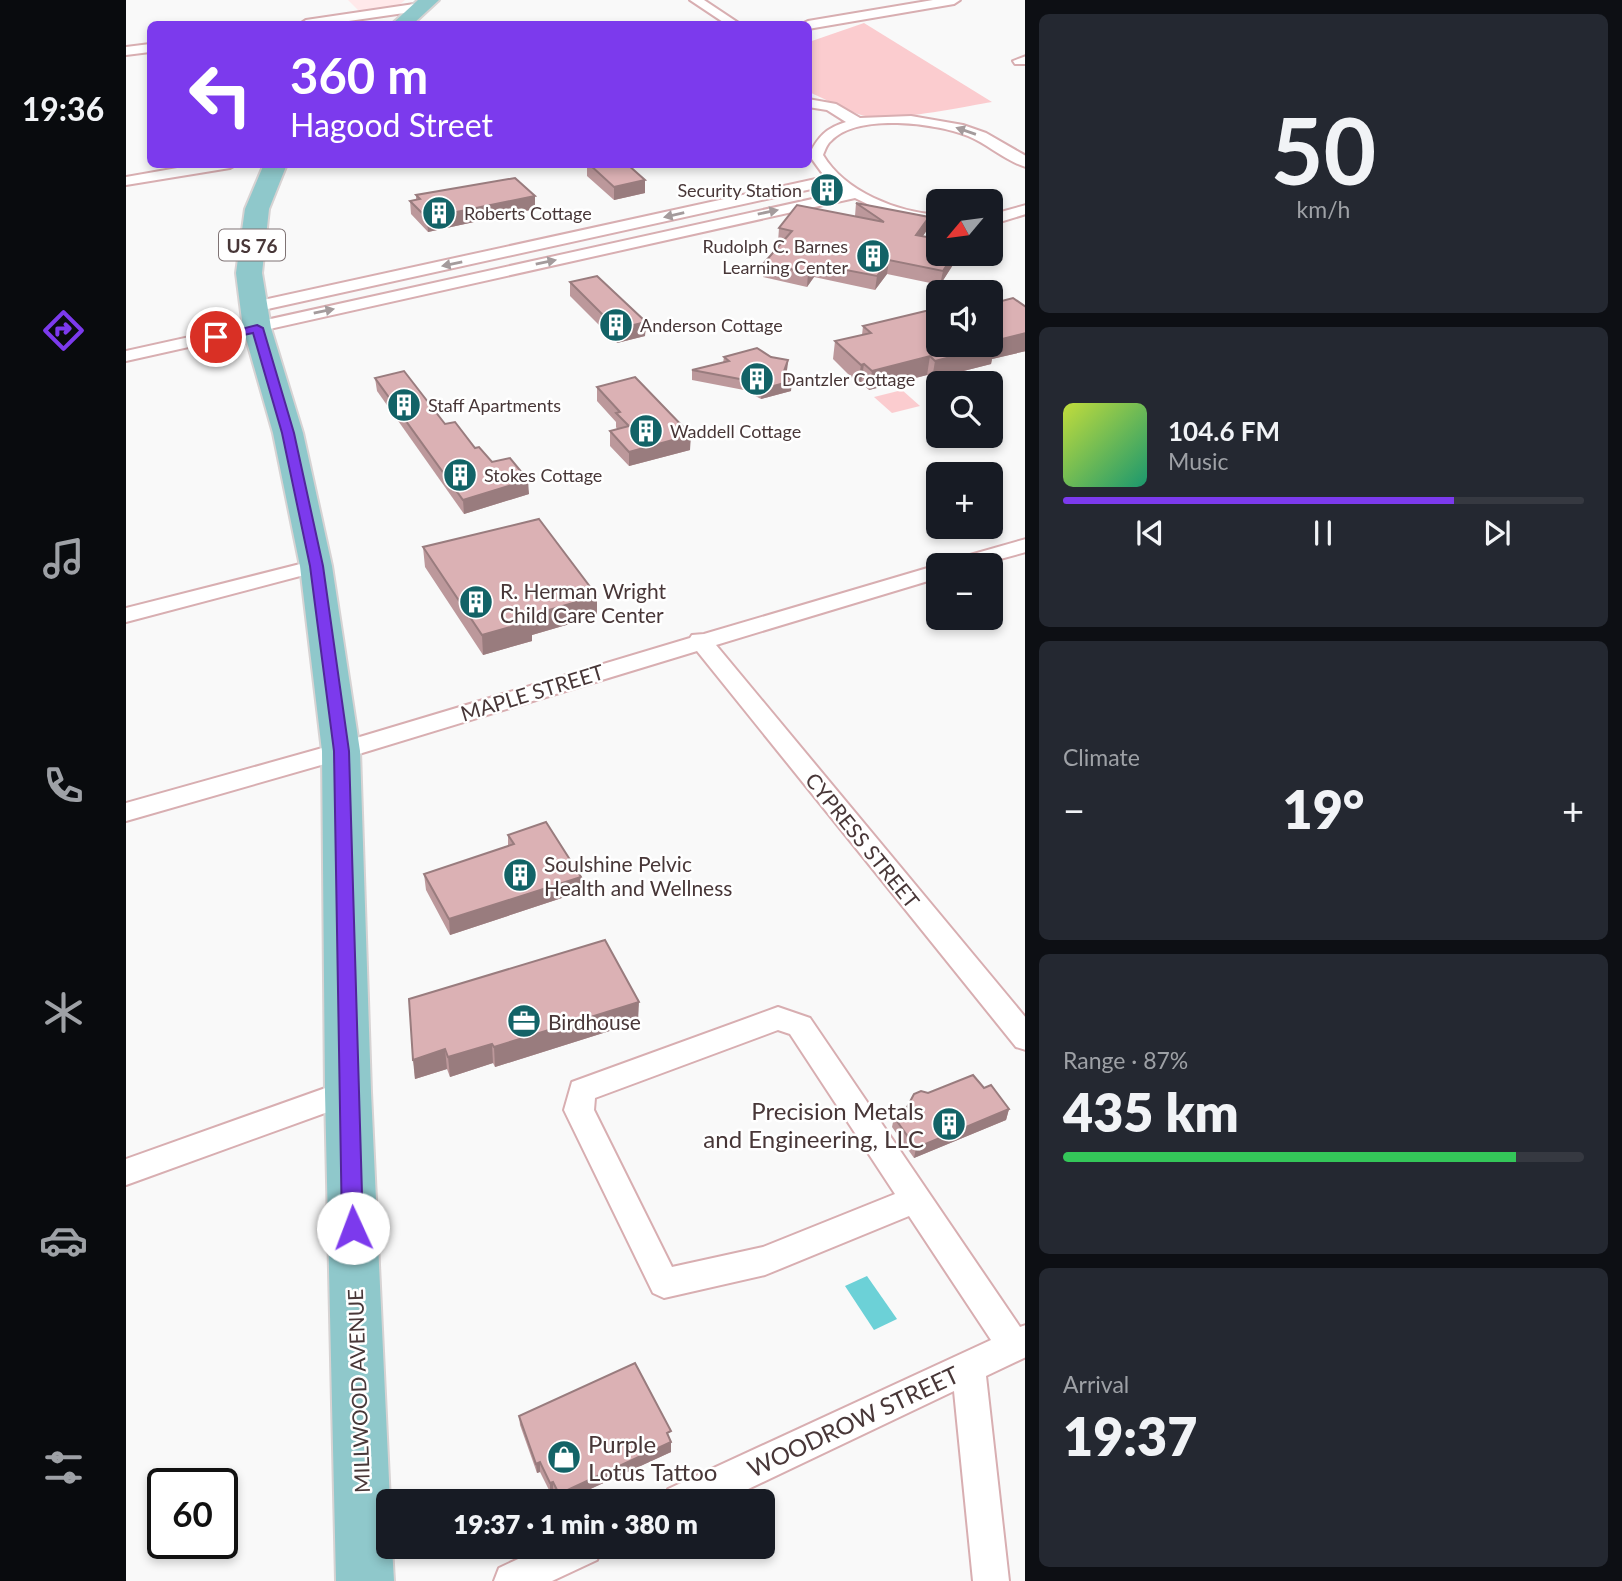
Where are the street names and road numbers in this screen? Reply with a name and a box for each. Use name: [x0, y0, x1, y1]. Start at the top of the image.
road number: US 76: [219, 230, 285, 260]
street label: MAPLE STREET: [457, 658, 607, 726]
street label: CYPRESS STREET: [801, 767, 926, 913]
street label: MILLWOOD AVENUE: [342, 1288, 374, 1494]
street label: WOODROW STREET: [743, 1359, 963, 1483]

